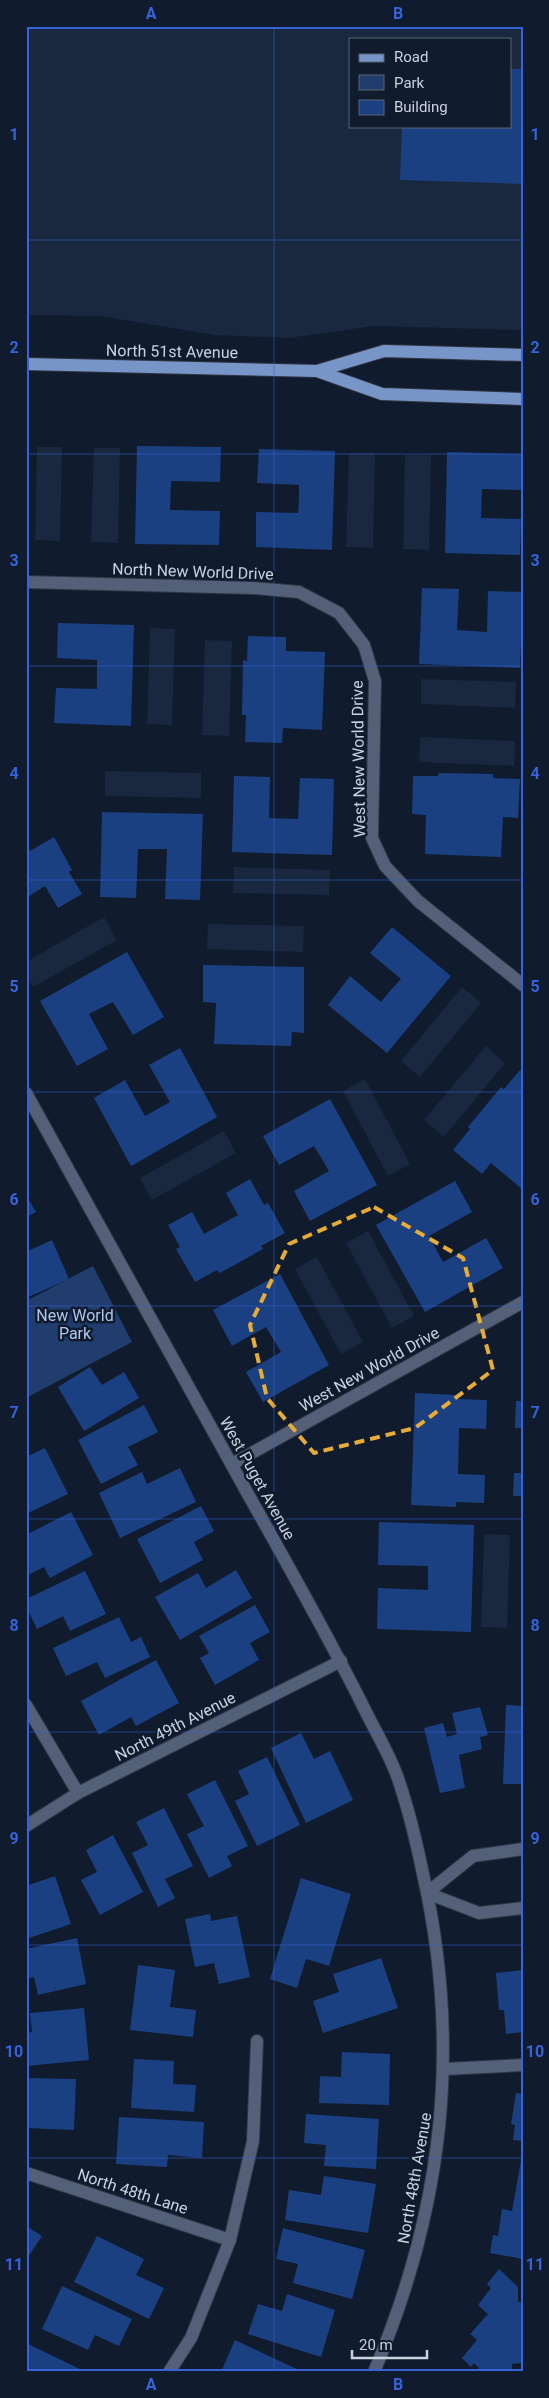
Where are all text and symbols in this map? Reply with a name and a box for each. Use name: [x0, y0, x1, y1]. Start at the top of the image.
text: A: [146, 4, 157, 23]
text: B: [393, 4, 403, 23]
legend: [349, 38, 512, 128]
text: Road: [394, 48, 428, 66]
text: Park: [394, 74, 425, 92]
text: Building: [394, 98, 448, 116]
text: 1: [9, 125, 19, 144]
text: 1: [530, 125, 540, 144]
text: 2: [9, 338, 19, 357]
text: 2: [530, 338, 540, 357]
street label: North 51st Avenue: [106, 341, 238, 362]
text: 3: [9, 551, 19, 570]
text: 3: [530, 551, 540, 570]
street label: North New World Drive: [112, 559, 274, 584]
street label: West New World Drive: [348, 680, 369, 838]
text: 4: [9, 764, 19, 783]
text: 4: [530, 764, 540, 783]
text: 5: [9, 977, 19, 996]
text: 5: [530, 977, 540, 996]
text: 6: [9, 1190, 19, 1209]
text: 6: [530, 1190, 540, 1209]
park label: New World Park: [36, 1306, 114, 1343]
street label: West New World Drive: [296, 1323, 443, 1416]
text: 7: [9, 1403, 19, 1422]
text: 7: [530, 1403, 540, 1422]
street label: West Puget Avenue: [216, 1413, 299, 1543]
text: 8: [9, 1616, 19, 1635]
text: 8: [530, 1616, 540, 1635]
street label: North 49th Avenue: [112, 1688, 239, 1765]
text: 9: [9, 1829, 19, 1848]
text: 9: [530, 1829, 540, 1848]
text: 10: [5, 2042, 23, 2061]
text: 10: [526, 2042, 544, 2061]
street label: North 48th Avenue: [394, 2111, 435, 2245]
street label: North 48th Lane: [75, 2165, 190, 2218]
text: 11: [5, 2255, 23, 2274]
text: 11: [526, 2255, 544, 2274]
scale bar: [352, 2328, 426, 2360]
text: 20 m: [359, 2336, 393, 2354]
text: A: [146, 2375, 157, 2394]
text: B: [393, 2375, 403, 2394]

